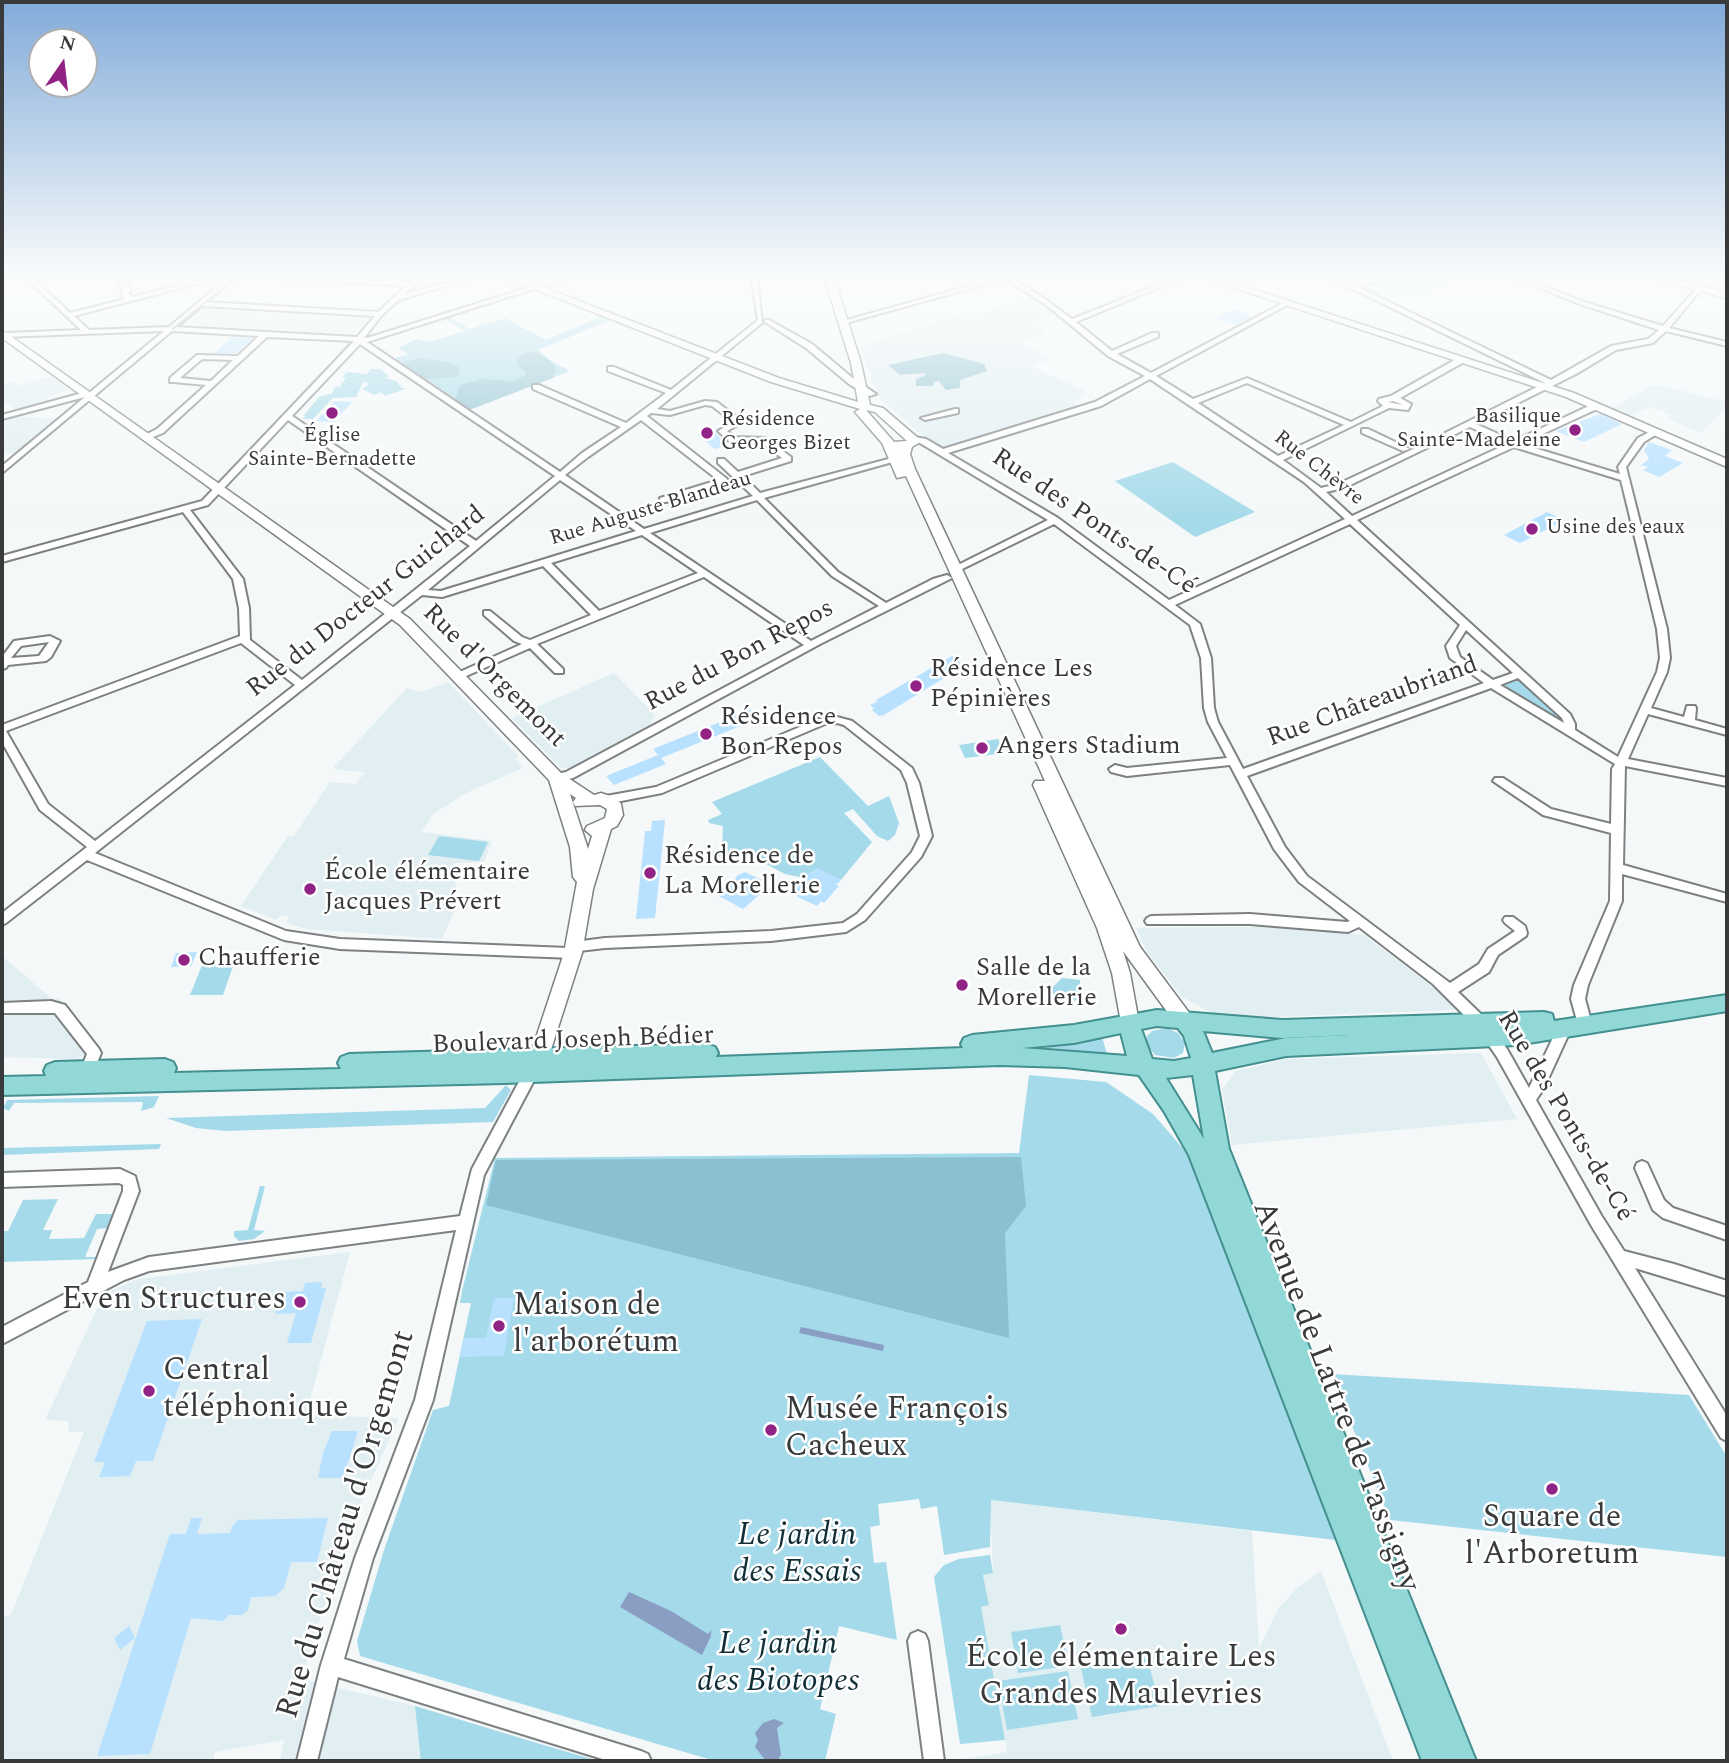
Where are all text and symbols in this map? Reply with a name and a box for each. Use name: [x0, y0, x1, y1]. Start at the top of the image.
north arrow: [28, 28, 98, 98]
text: N: [57, 28, 79, 60]
marker: Église Sainte-Bernadette: [324, 405, 340, 421]
place label: Basilique Sainte-Madeleine: [1397, 405, 1561, 455]
place label: Résidence Georges Bizet: [721, 408, 851, 458]
marker: Basilique Sainte-Madeleine: [1567, 422, 1583, 438]
place label: Église Sainte-Bernadette: [248, 424, 416, 474]
marker: Résidence Georges Bizet: [699, 425, 715, 441]
street label: Rue Chèvre: [1268, 426, 1368, 512]
street label: Rue des Ponts-de-Cé: [985, 443, 1201, 603]
street label: Rue Auguste Blandeau: [547, 467, 755, 553]
street label: Rue du Docteur Guichard: [241, 500, 493, 706]
place label: Usine des eaux: [1546, 516, 1685, 542]
marker: Usine des eaux: [1524, 521, 1540, 537]
street label: Rue du Bon Repos: [640, 594, 840, 720]
street label: Rue d'Orgemont: [415, 599, 571, 755]
street label: Rue Châteaubriand: [1263, 650, 1483, 756]
place label: Résidence Les Pépinières: [930, 655, 1093, 716]
marker: Résidence Les Pépinières: [908, 678, 924, 694]
place label: Résidence Bon Repos: [720, 703, 843, 764]
marker: Résidence Bon Repos: [698, 726, 714, 742]
place label: Angers Stadium: [996, 732, 1181, 764]
marker: Angers Stadium: [974, 740, 990, 756]
place label: Résidence de La Morellerie: [664, 842, 820, 903]
place label: École élémentaire Jacques Prévert: [324, 858, 530, 920]
marker: Résidence de La Morellerie: [642, 865, 658, 881]
marker: École élémentaire Jacques Prévert: [302, 881, 318, 897]
place label: Chaufferie: [198, 944, 321, 976]
marker: Chaufferie: [176, 952, 192, 968]
place label: Salle de la Morellerie: [976, 954, 1097, 1016]
marker: Salle de la Morellerie: [954, 977, 970, 993]
street label: Rue des Ponts-de-Cé: [1489, 1006, 1639, 1228]
street label: Boulevard Joseph Bédier: [431, 1021, 715, 1063]
street label: Avenue de Lattre de Tassigny: [1242, 1196, 1426, 1598]
place label: Even Structures: [61, 1283, 286, 1321]
place label: Maison de l'arborétum: [513, 1289, 679, 1364]
marker: Even Structures: [292, 1294, 308, 1310]
marker: Maison de l'arborétum: [491, 1318, 507, 1334]
street label: Rue du Château d'Orgemont: [271, 1326, 425, 1724]
place label: Central téléphonique: [163, 1354, 349, 1429]
marker: Central téléphonique: [141, 1383, 157, 1399]
place label: Musée François Cacheux: [785, 1393, 1009, 1468]
marker: Musée François Cacheux: [763, 1422, 779, 1438]
marker: Square de l'Arboretum: [1544, 1481, 1560, 1497]
place label: Square de l'Arboretum: [1465, 1501, 1639, 1576]
park label: Le jardin des Essais: [733, 1519, 861, 1594]
marker: École élémentaire Les Grandes Maulevries: [1113, 1621, 1129, 1637]
park label: Le jardin des Biotopes: [697, 1628, 859, 1703]
place label: École élémentaire Les Grandes Maulevries: [965, 1641, 1277, 1716]

